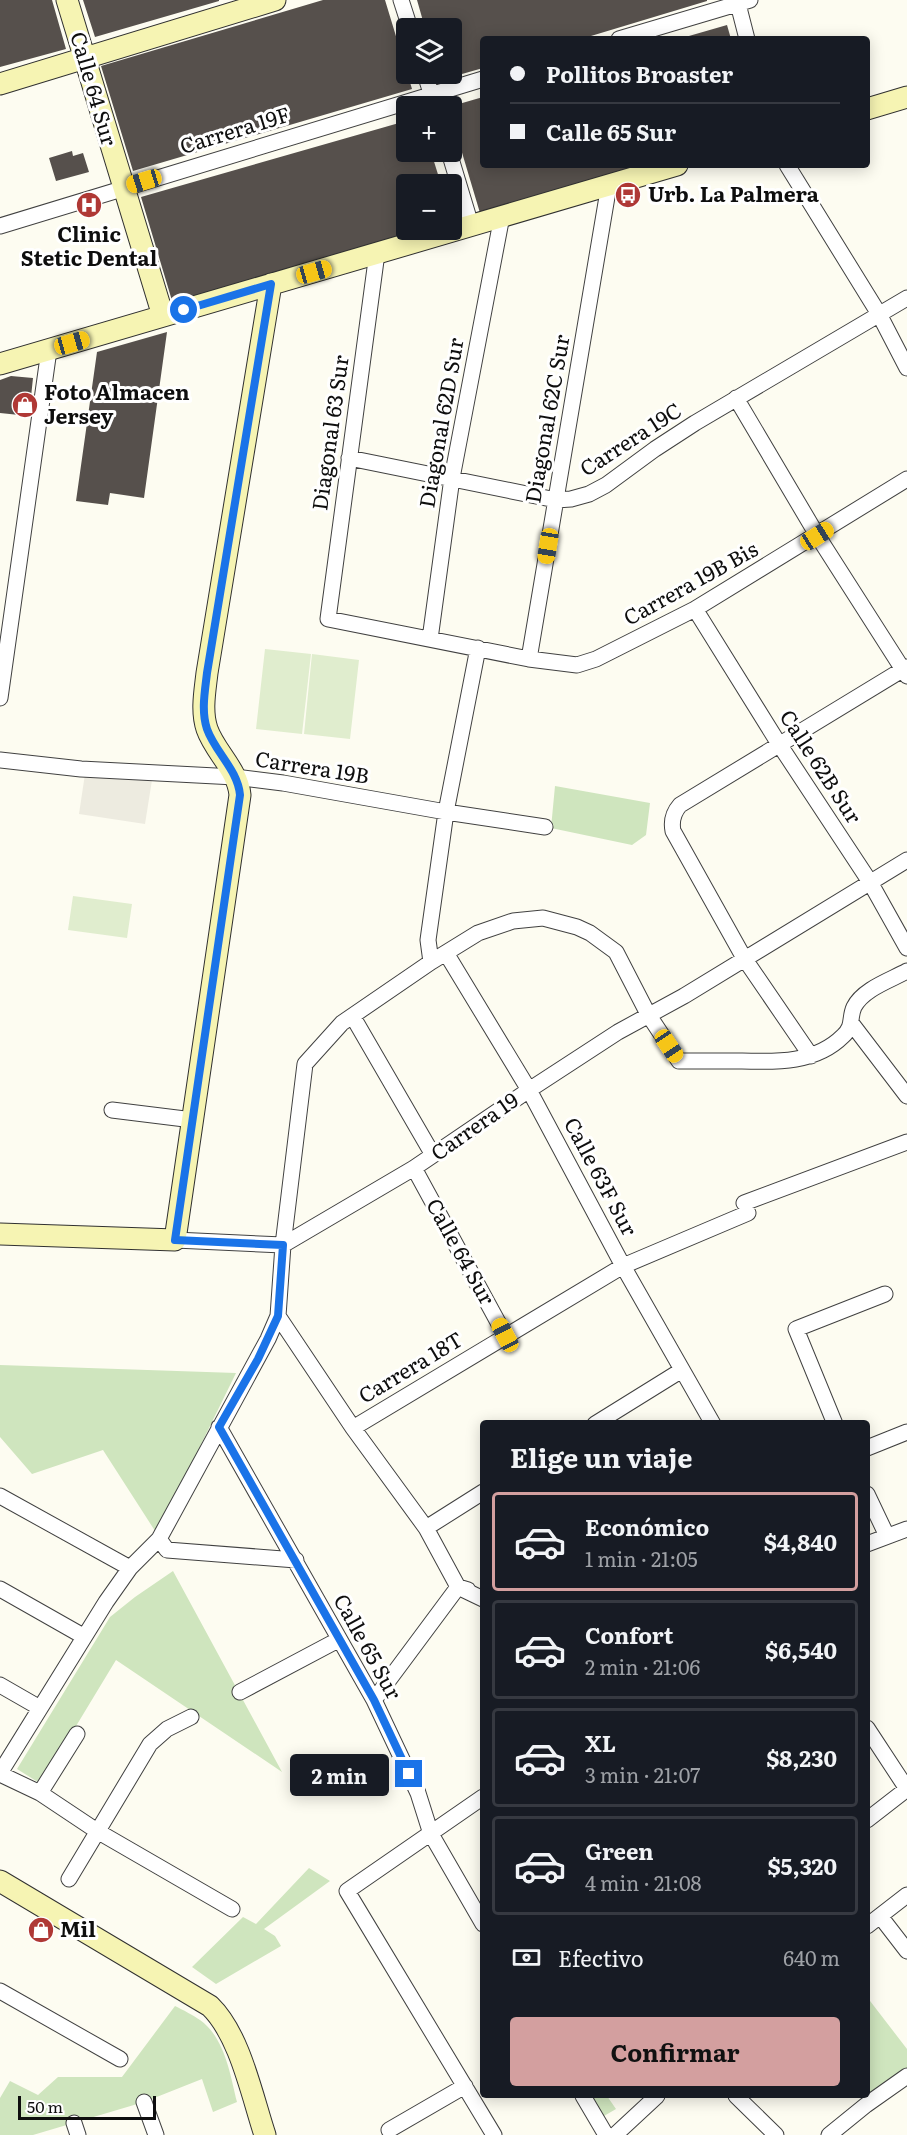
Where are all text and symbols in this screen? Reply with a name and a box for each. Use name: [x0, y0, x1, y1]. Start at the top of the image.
map controls: [396, 18, 462, 240]
button: layers: [396, 18, 462, 84]
street label: Calle 64 Sur: [64, 28, 126, 149]
text: Pollitos Broaster: [546, 57, 733, 90]
button: +: [396, 96, 462, 162]
street label: Carrera 19F: [175, 97, 293, 160]
text: Calle 65 Sur: [546, 115, 676, 148]
car: [124, 167, 164, 195]
button: −: [396, 174, 462, 240]
place label: Urb. La Palmera: [648, 177, 820, 208]
bus stop icon: Urb. La Palmera: [613, 180, 643, 210]
hospital icon: Clinic Stetic Dental: [74, 190, 104, 220]
place label: Clinic Stetic Dental: [21, 217, 158, 272]
car: [294, 258, 334, 286]
route start: [170, 296, 197, 323]
car: [52, 329, 92, 357]
street label: Diagonal 62C Sur: [515, 332, 576, 505]
street label: Diagonal 62D Sur: [409, 335, 470, 510]
street label: Diagonal 63 Sur: [302, 353, 355, 512]
place label: Foto Almacen Jersey: [44, 375, 190, 430]
shop icon: Foto Almacen Jersey: [10, 390, 40, 420]
street label: Carrera 19C: [573, 393, 687, 482]
car: [797, 519, 837, 553]
car: [536, 527, 560, 565]
street label: Carrera 19B Bis: [617, 532, 763, 632]
street label: Calle 62B Sur: [774, 703, 871, 829]
street label: Carrera 19B: [253, 741, 371, 790]
car: [651, 1026, 687, 1066]
street label: Carrera 19: [423, 1083, 524, 1167]
street label: Calle 63F Sur: [558, 1111, 646, 1241]
street label: Calle 64 Sur: [420, 1192, 504, 1310]
car: [489, 1315, 521, 1355]
street label: Carrera 18T: [352, 1322, 468, 1409]
text: Elige un viaje: [510, 1436, 693, 1476]
text: Económico: [585, 1510, 709, 1543]
icon: car: [513, 1515, 567, 1569]
text: $4,840: [764, 1525, 837, 1558]
text: 1 min · 21:05: [585, 1543, 698, 1573]
street label: Calle 65 Sur: [327, 1587, 411, 1704]
text: Confort: [585, 1618, 673, 1651]
icon: car: [513, 1623, 567, 1677]
text: $6,540: [765, 1633, 837, 1666]
text: 2 min · 21:06: [585, 1651, 700, 1681]
text: XL: [585, 1726, 616, 1759]
icon: car: [513, 1731, 567, 1785]
text: $8,230: [766, 1741, 837, 1774]
callout: 2 min: [289, 1753, 388, 1795]
text: 3 min · 21:07: [585, 1759, 700, 1789]
text: 2 min: [312, 1760, 367, 1790]
route end: [395, 1760, 422, 1787]
text: Green: [585, 1834, 654, 1867]
icon: car: [513, 1839, 567, 1893]
text: $5,320: [768, 1849, 837, 1882]
text: 4 min · 21:08: [585, 1867, 702, 1897]
place label: Mil: [60, 1912, 96, 1943]
shop icon: Mil: [26, 1915, 56, 1945]
icon: cash: [510, 1941, 543, 1974]
text: Efectivo: [558, 1941, 644, 1974]
text: 640 m: [783, 1942, 840, 1972]
button: Confirmar: [510, 2017, 840, 2086]
scale bar: [18, 2093, 156, 2120]
text: 50 m: [27, 2094, 63, 2118]

